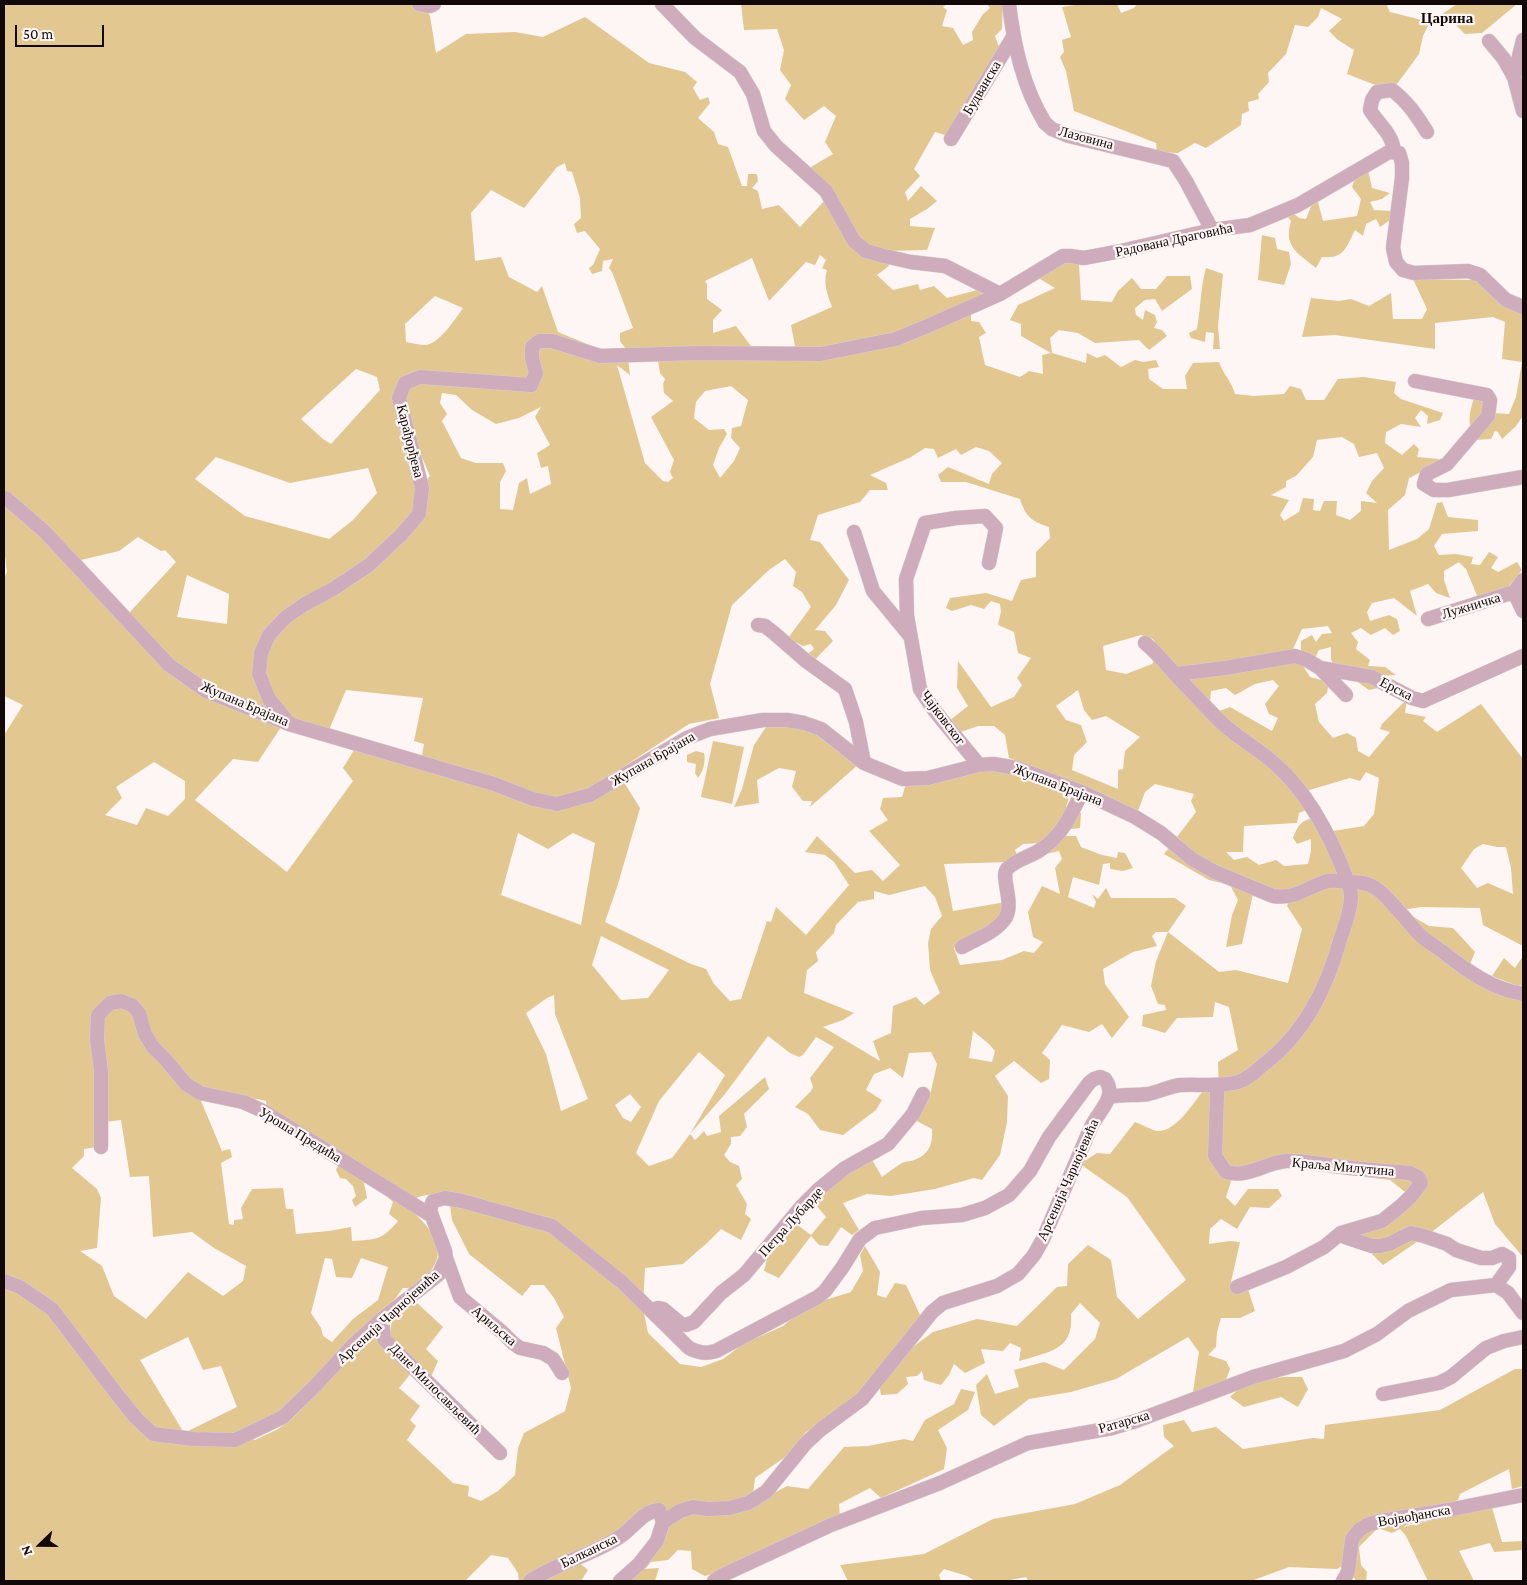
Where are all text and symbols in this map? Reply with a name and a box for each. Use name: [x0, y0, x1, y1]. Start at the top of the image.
district label: Царина: [1421, 9, 1473, 27]
scale bar: [18, 15, 106, 47]
text: 50 m: [23, 26, 53, 42]
street label: Будванска: [959, 58, 1005, 118]
street label: Лазовина: [1057, 123, 1115, 153]
street label: Радована Драговића: [1114, 219, 1234, 261]
street label: Карађорђева: [393, 403, 427, 479]
street label: Лужничка: [1440, 589, 1502, 623]
street label: Ерска: [1377, 674, 1415, 704]
street label: Жупана Брајана: [198, 678, 292, 730]
street label: Чајковског: [917, 687, 969, 749]
street label: Жупана Брајана: [608, 728, 698, 790]
street label: Жупана Брајана: [1011, 760, 1105, 810]
street label: Уроша Предића: [256, 1104, 344, 1166]
street label: Арсенија Чарнојевића: [1034, 1116, 1102, 1244]
street label: Краља Милутина: [1291, 1154, 1395, 1180]
street label: Петра Лубарде: [755, 1184, 827, 1260]
street label: Арсенија Чарнојевића: [333, 1267, 443, 1367]
street label: Ариљска: [468, 1302, 520, 1350]
street label: Дане Милосављевић: [386, 1340, 484, 1438]
street label: Ратарска: [1097, 1407, 1151, 1437]
street label: Војвођанска: [1376, 1501, 1452, 1531]
north arrow: [15, 1520, 65, 1570]
street label: Балканска: [558, 1530, 620, 1572]
text: N: [17, 1543, 35, 1558]

